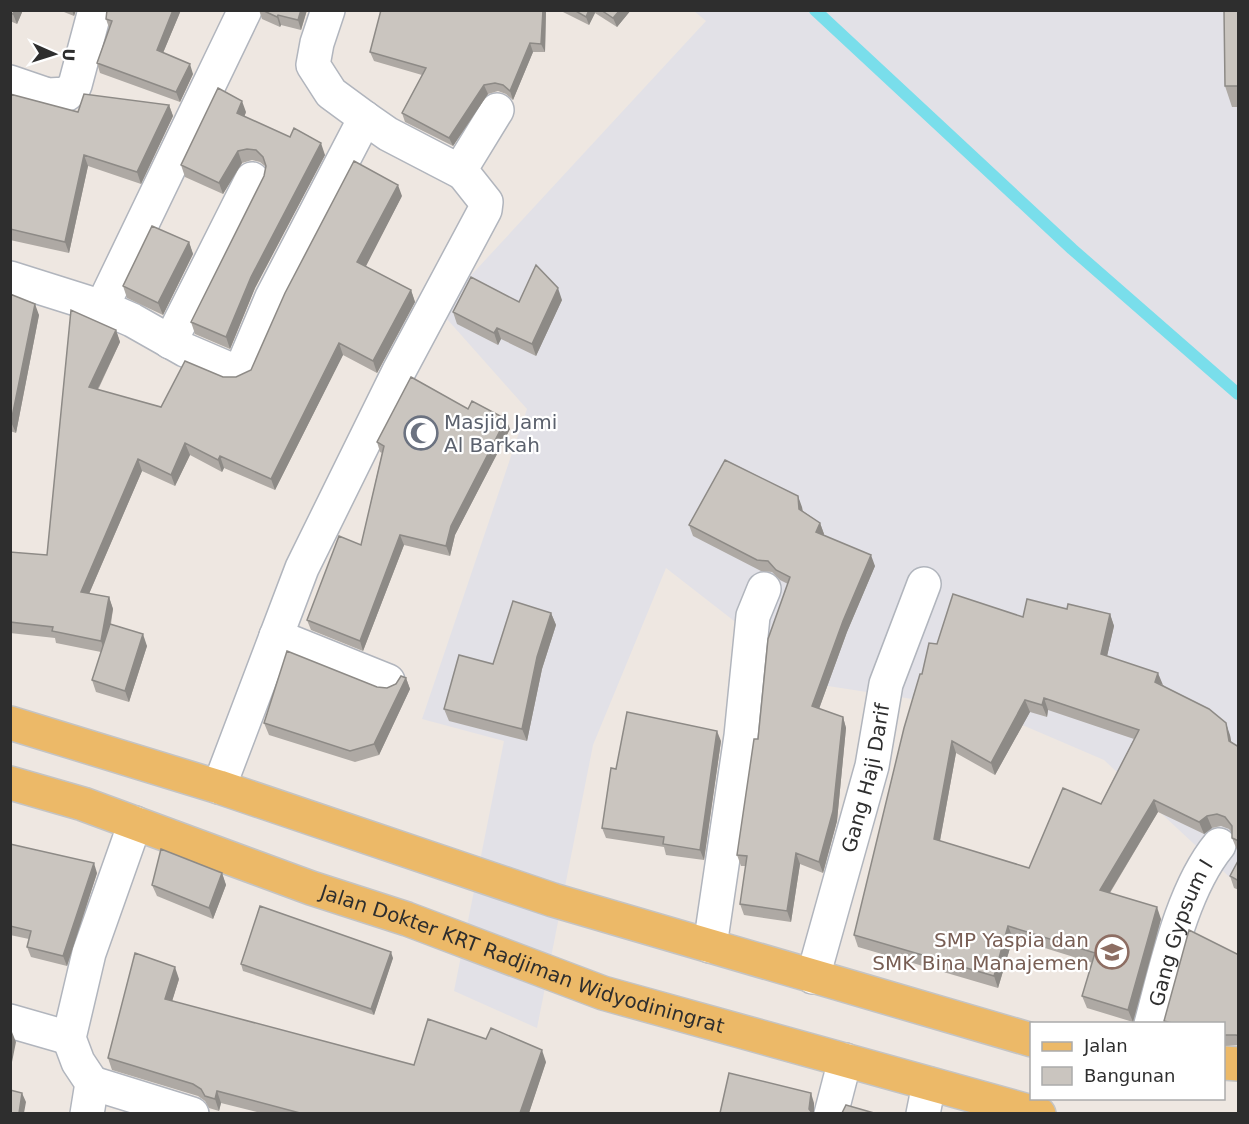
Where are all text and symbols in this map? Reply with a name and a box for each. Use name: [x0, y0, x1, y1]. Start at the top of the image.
north arrow: [24, 24, 84, 84]
text: U: [59, 48, 78, 62]
place label: Masjid Jami Al Barkah: [444, 410, 557, 457]
mosque icon: Masjid Jami Al Barkah: [403, 415, 439, 451]
street label: Gang Haji Darif: [836, 701, 895, 855]
street label: Gang Gypsum I: [1144, 855, 1218, 1009]
street label: Jalan Dokter KRT Radjiman Widyodiningrat: [315, 879, 727, 1038]
place label: SMP Yaspia dan SMK Bina Manajemen: [872, 928, 1089, 975]
school or university icon: SMP Yaspia dan SMK Bina Manajemen: [1094, 934, 1130, 970]
legend: [1030, 1022, 1225, 1100]
text: Jalan: [1083, 1035, 1128, 1056]
text: Bangunan: [1084, 1065, 1175, 1086]

